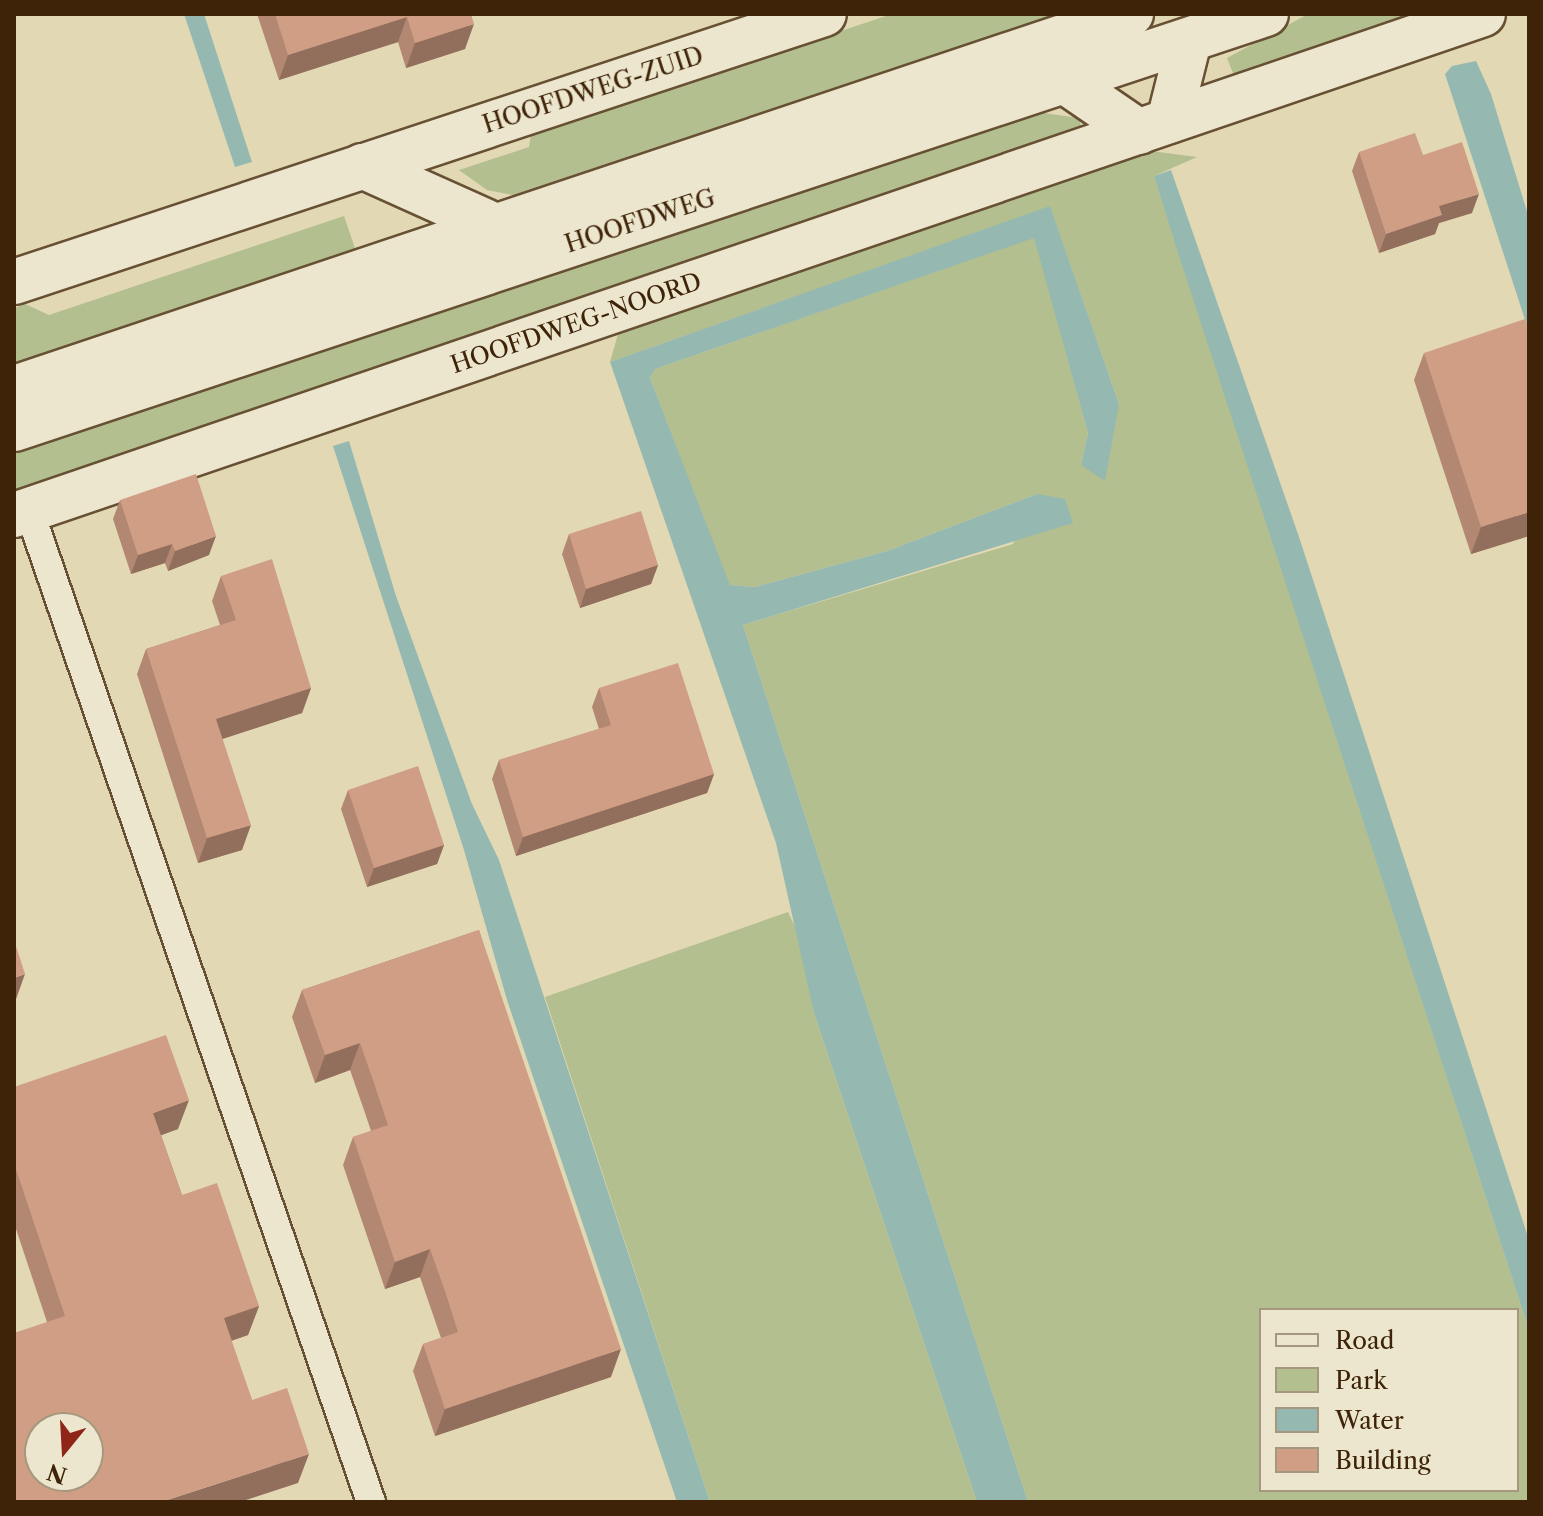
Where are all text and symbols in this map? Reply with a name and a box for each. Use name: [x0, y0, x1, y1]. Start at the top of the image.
street label: HOOFDWEG-ZUID: [479, 41, 707, 139]
street label: HOOFDWEG: [561, 183, 719, 259]
street label: HOOFDWEG-NOORD: [447, 267, 705, 379]
legend: [1259, 1308, 1519, 1492]
text: Road: [1335, 1326, 1394, 1355]
text: Park: [1335, 1366, 1387, 1395]
text: Water: [1335, 1406, 1404, 1435]
north arrow: [24, 1412, 104, 1492]
text: Building: [1335, 1446, 1431, 1475]
text: N: [44, 1458, 70, 1489]

